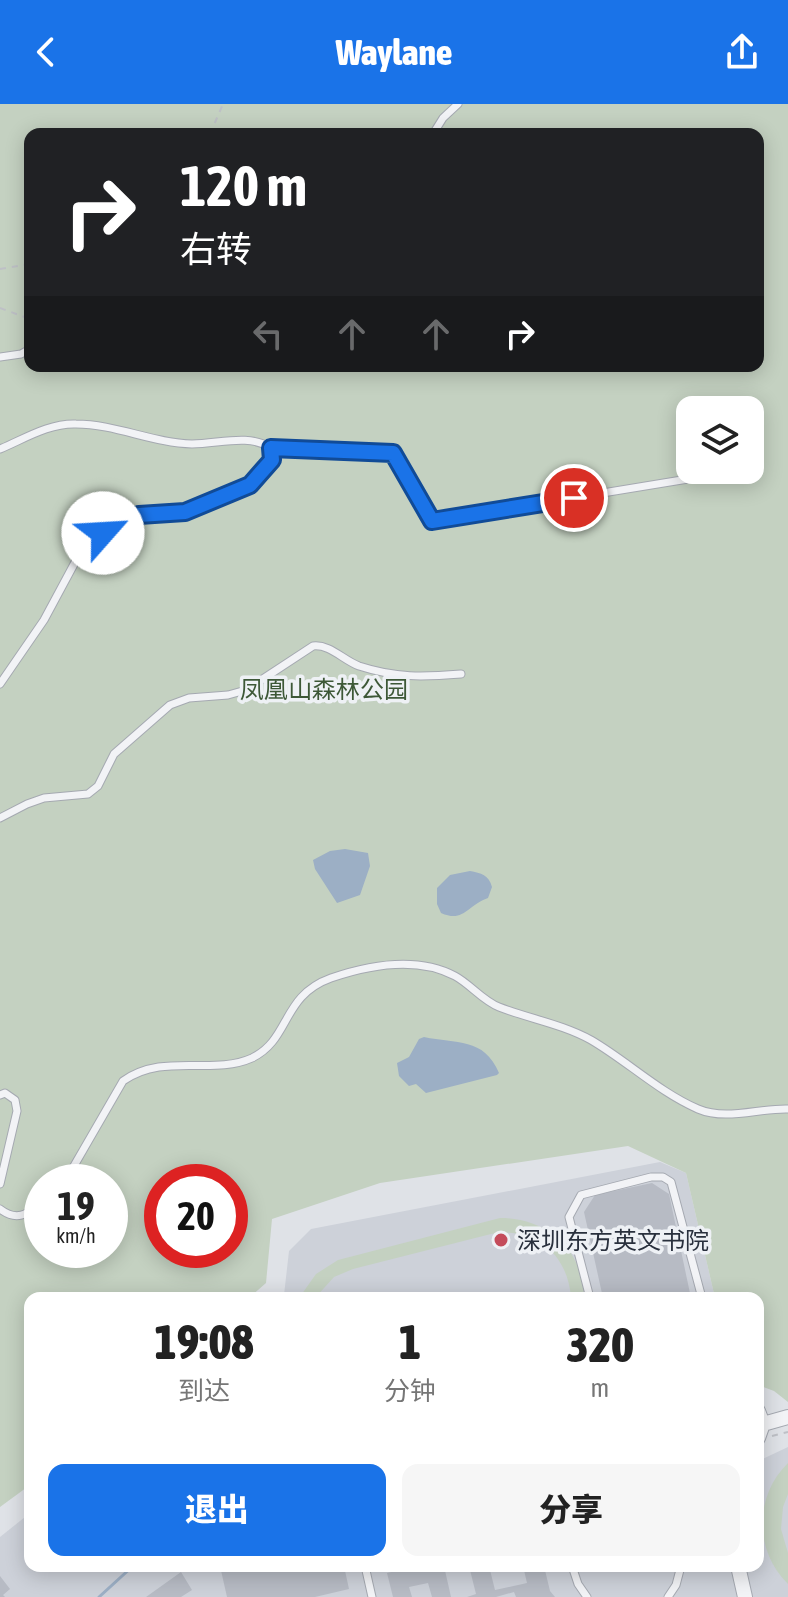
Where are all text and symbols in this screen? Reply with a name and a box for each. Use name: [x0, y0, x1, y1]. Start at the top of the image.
icon: back: [24, 30, 68, 74]
icon: share: [720, 30, 764, 74]
text: Waylane: [336, 31, 452, 73]
text: 120 m: [180, 154, 307, 218]
icon: right: [48, 160, 152, 264]
text: 右转: [180, 228, 252, 270]
icon: left: [246, 312, 290, 356]
icon: ahead: [330, 312, 374, 356]
icon: ahead: [414, 312, 458, 356]
icon: right: [498, 312, 542, 356]
map controls: [676, 396, 764, 484]
button: layers: [676, 396, 764, 484]
pin: [540, 464, 608, 532]
icon: arrive: [552, 476, 596, 520]
position arrow: [61, 491, 145, 575]
park label: 凤凰山森林公园: [240, 676, 408, 703]
speed limit sign: 20: [144, 1164, 248, 1268]
text: 19: [57, 1183, 95, 1228]
text: km/h: [56, 1224, 96, 1247]
place label: 深圳东方英文书院: [517, 1227, 709, 1254]
marker: 深圳东方英文书院: [492, 1231, 510, 1249]
text: 19:08: [154, 1314, 254, 1369]
text: 1: [399, 1314, 421, 1369]
text: 320: [566, 1317, 634, 1372]
text: m: [591, 1373, 609, 1403]
text: 到达: [178, 1376, 230, 1406]
text: 分钟: [384, 1376, 436, 1406]
button: 退出: [48, 1464, 386, 1556]
button: 分享: [402, 1464, 740, 1556]

